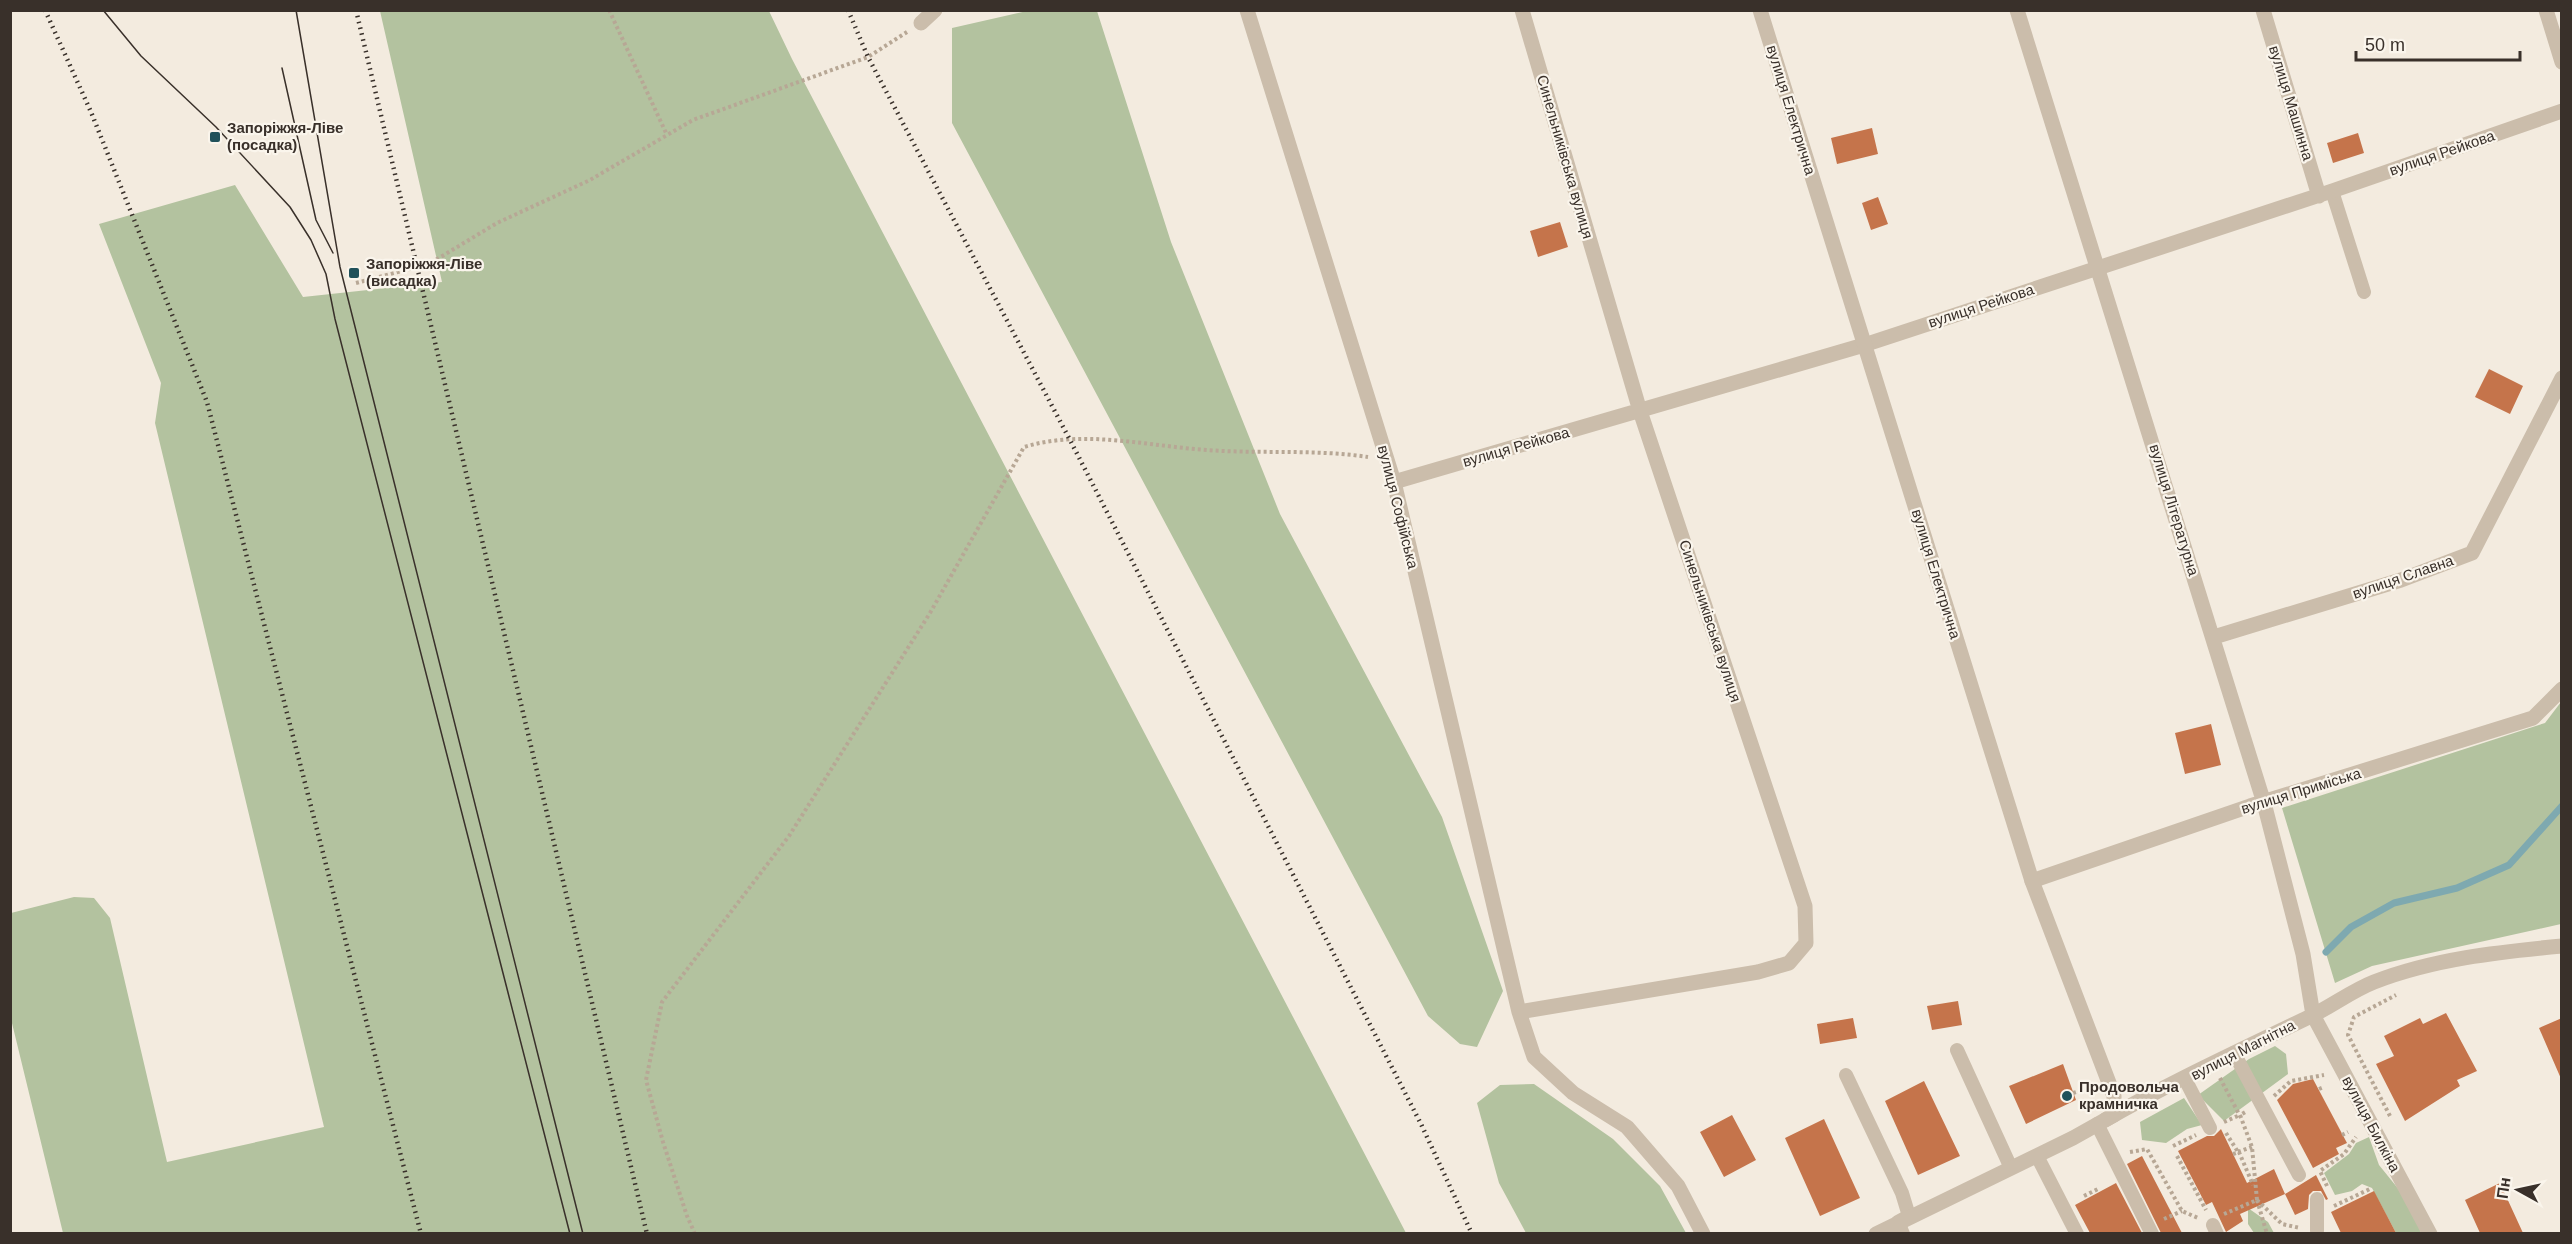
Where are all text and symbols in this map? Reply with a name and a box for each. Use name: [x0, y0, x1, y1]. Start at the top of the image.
scale bar: [2356, 24, 2520, 62]
text: 50 m: [2365, 35, 2405, 55]
street label: вулиця Електрична: [1764, 43, 1819, 177]
street label: вулиця Машинна: [2266, 43, 2317, 163]
street label: Синельниківська вулиця: [1534, 73, 1597, 241]
place label: Запоріжжя-Ліве (посадка): [227, 119, 343, 153]
street label: вулиця Рейкова: [2387, 126, 2497, 178]
marker: Запоріжжя-Ліве (посадка): [208, 130, 222, 144]
place label: Запоріжжя-Ліве (висадка): [366, 255, 482, 289]
marker: Запоріжжя-Ліве (висадка): [347, 266, 361, 280]
street label: вулиця Рейкова: [1926, 280, 2036, 331]
street label: вулиця Рейкова: [1461, 423, 1572, 470]
street label: вулиця Літературна: [2146, 442, 2203, 578]
street label: вулиця Софійська: [1375, 443, 1422, 571]
street label: вулиця Електрична: [1909, 507, 1964, 641]
street label: Синельниківська вулиця: [1676, 538, 1745, 704]
street label: вулиця Славна: [2350, 551, 2456, 602]
street label: вулиця Приміська: [2239, 764, 2364, 817]
street label: вулиця Магнітна: [2188, 1016, 2298, 1083]
street label: вулиця Билкіна: [2339, 1073, 2404, 1175]
place label: Продовольча крамничка: [2079, 1078, 2180, 1112]
marker: Продовольча крамничка: [2060, 1089, 2074, 1103]
north arrow: [2488, 1160, 2548, 1220]
text: Пн: [2494, 1176, 2514, 1200]

